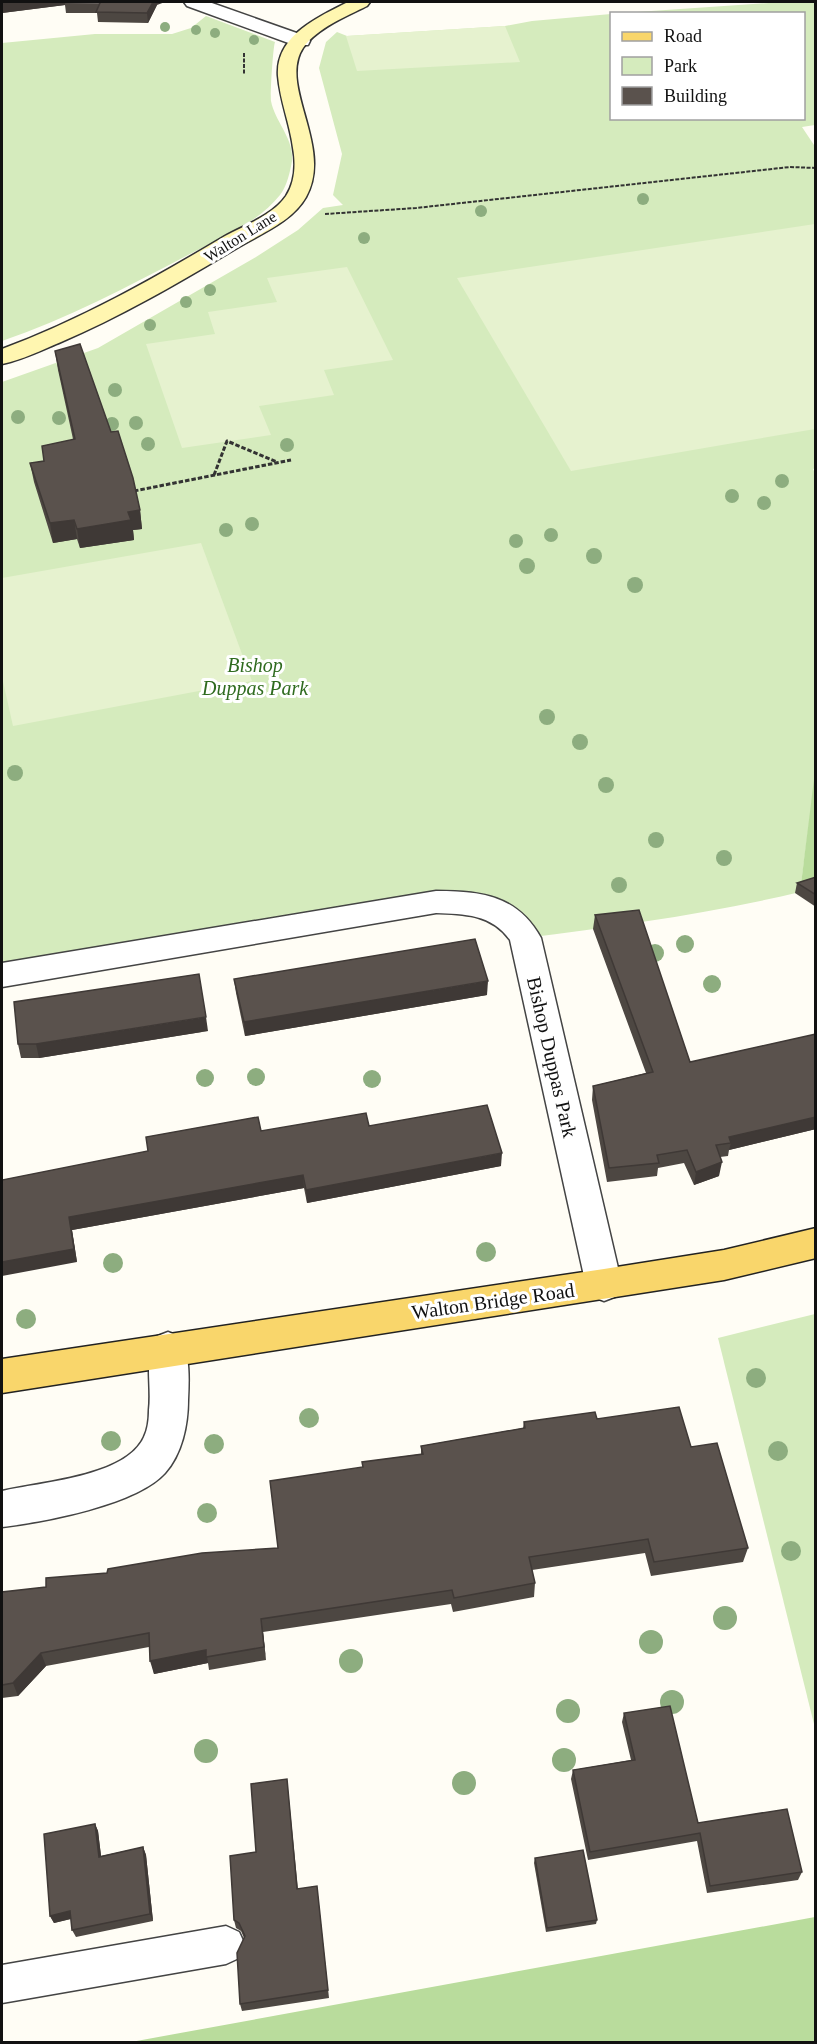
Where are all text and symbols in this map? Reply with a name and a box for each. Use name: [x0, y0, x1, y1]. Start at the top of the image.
legend: [610, 12, 805, 120]
text: Road: [664, 26, 702, 46]
text: Park: [664, 56, 697, 76]
text: Building: [664, 86, 727, 106]
street label: Walton Lane: [201, 208, 279, 265]
park label: Bishop Duppas Park: [201, 654, 309, 700]
street label: Bishop Duppas Park: [522, 974, 581, 1140]
street label: Walton Bridge Road: [410, 1279, 576, 1324]

